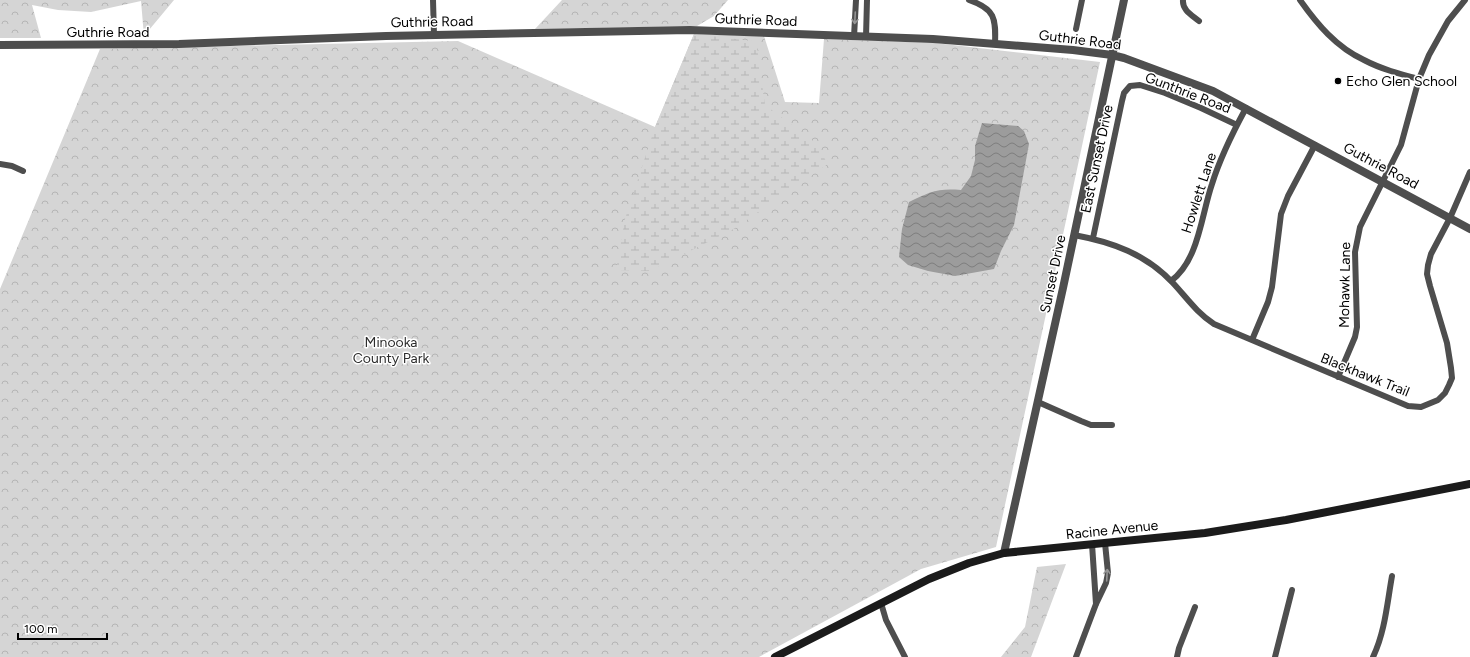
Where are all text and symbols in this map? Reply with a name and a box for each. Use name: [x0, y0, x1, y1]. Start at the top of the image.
street label: Guthrie Road: [714, 10, 798, 30]
one-way arrow: [851, 11, 859, 24]
street label: Guthrie Road: [390, 13, 474, 31]
street label: Guthrie Road: [67, 24, 149, 41]
street label: Guthrie Road: [1038, 27, 1122, 53]
street label: Gunthrie Road: [1143, 69, 1233, 117]
place label: Echo Glen School: [1346, 73, 1457, 90]
marker: Echo Glen School: [1333, 76, 1343, 86]
street label: East Sunset Drive: [1077, 103, 1117, 215]
street label: Guthrie Road: [1340, 139, 1422, 193]
street label: Howlett Lane: [1178, 150, 1220, 236]
street label: Sunset Drive: [1036, 233, 1070, 315]
street label: Mohawk Lane: [1336, 242, 1354, 328]
park label: Minooka County Park: [353, 334, 429, 367]
street label: Blackhawk Trail: [1318, 349, 1412, 401]
street label: Racine Avenue: [1065, 517, 1159, 543]
one-way arrow: [1103, 569, 1110, 582]
scale bar: [18, 615, 107, 641]
text: 100 m: [24, 622, 58, 636]

